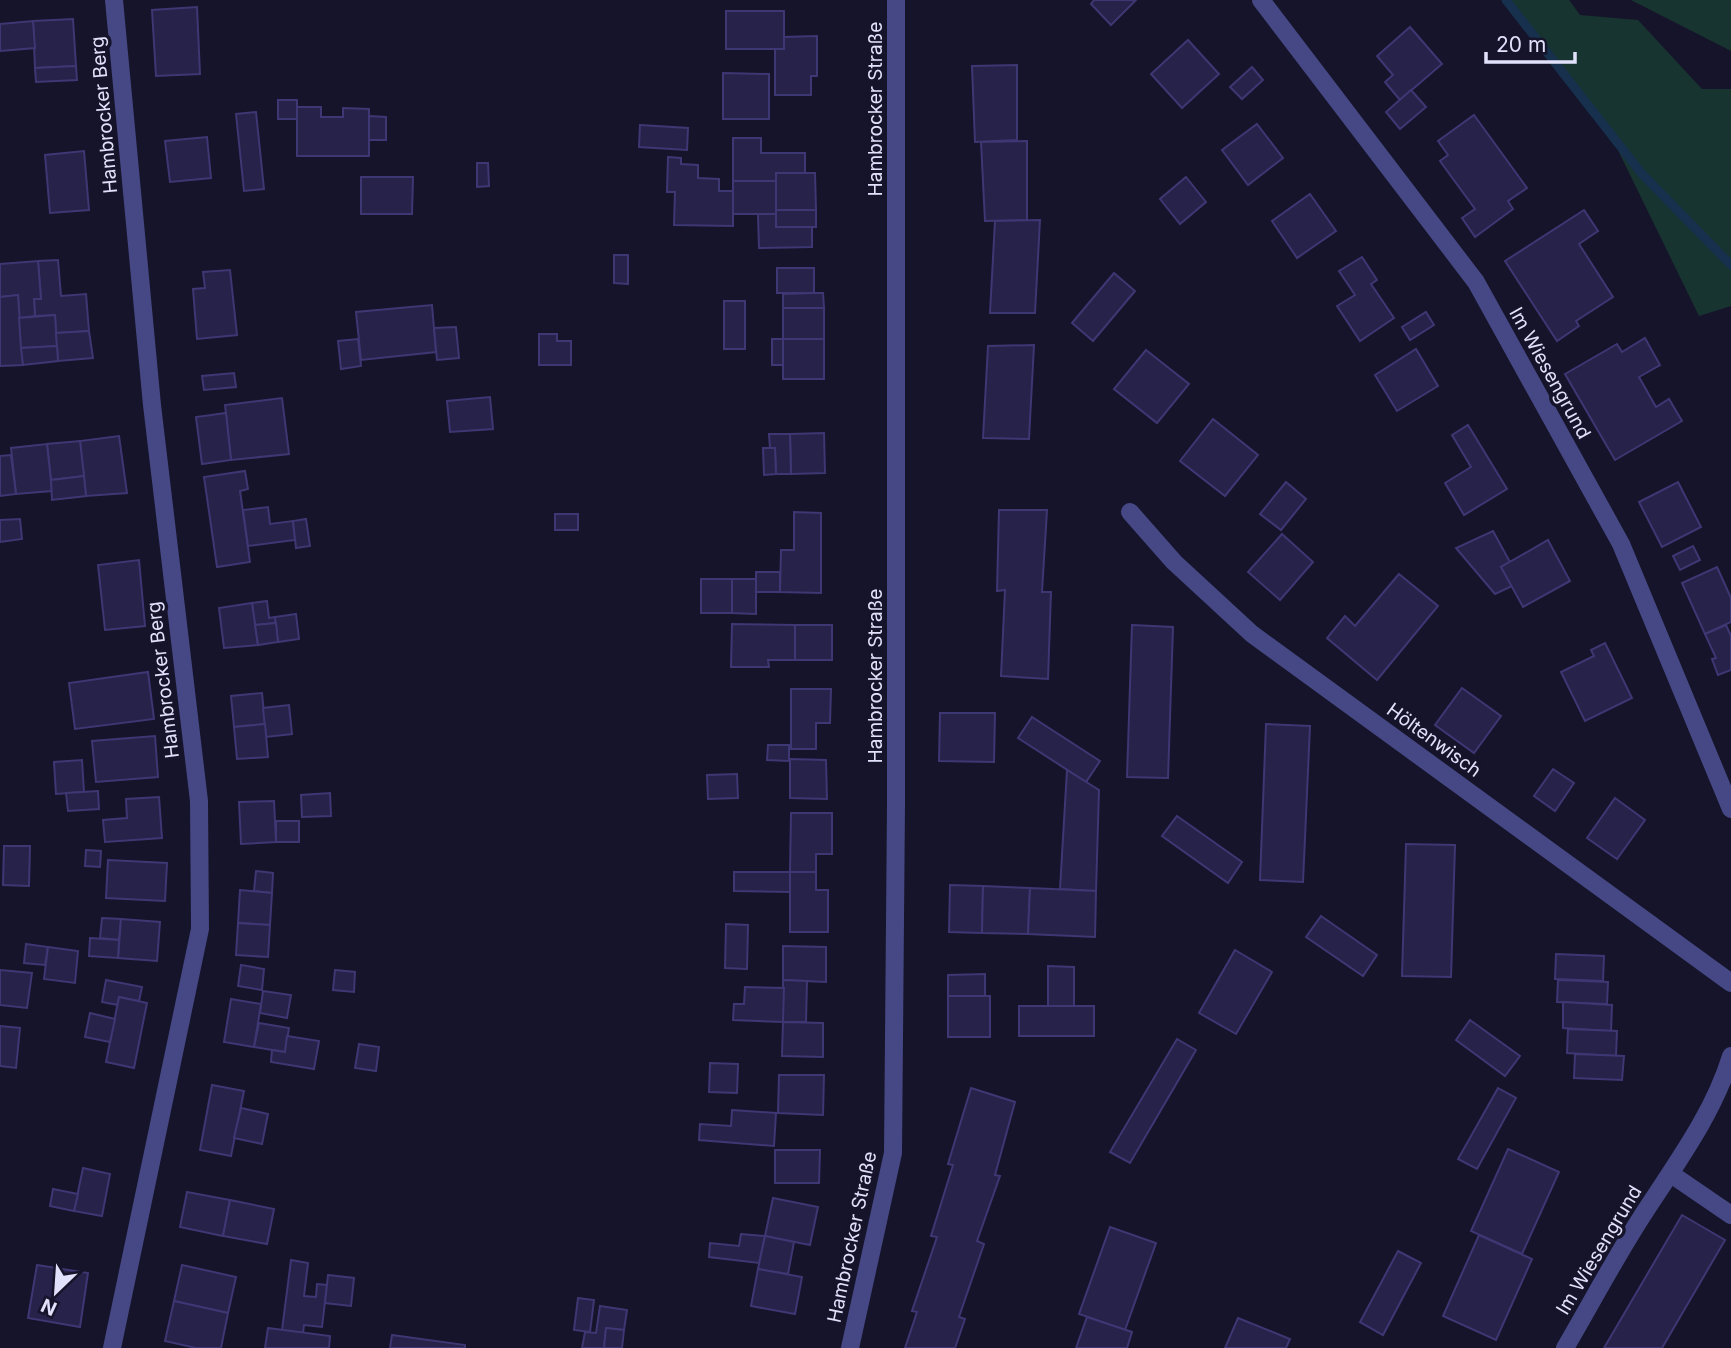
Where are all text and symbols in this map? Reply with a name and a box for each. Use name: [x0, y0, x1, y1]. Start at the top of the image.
scale bar: [1486, 21, 1575, 65]
street label: Hambrocker Straße: [864, 22, 887, 196]
text: 20 m: [1496, 32, 1546, 57]
street label: Hambrocker Berg: [86, 35, 122, 195]
street label: Im Wiesengrund: [1504, 303, 1596, 443]
street label: Hambrocker Straße: [864, 589, 887, 763]
street label: Hambrocker Berg: [142, 600, 184, 760]
street label: Höltenwisch: [1382, 698, 1486, 782]
street label: Hambrocker Straße: [823, 1149, 881, 1325]
street label: Im Wiesengrund: [1551, 1181, 1647, 1319]
north arrow: [21, 1257, 91, 1327]
text: N: [38, 1293, 60, 1320]

